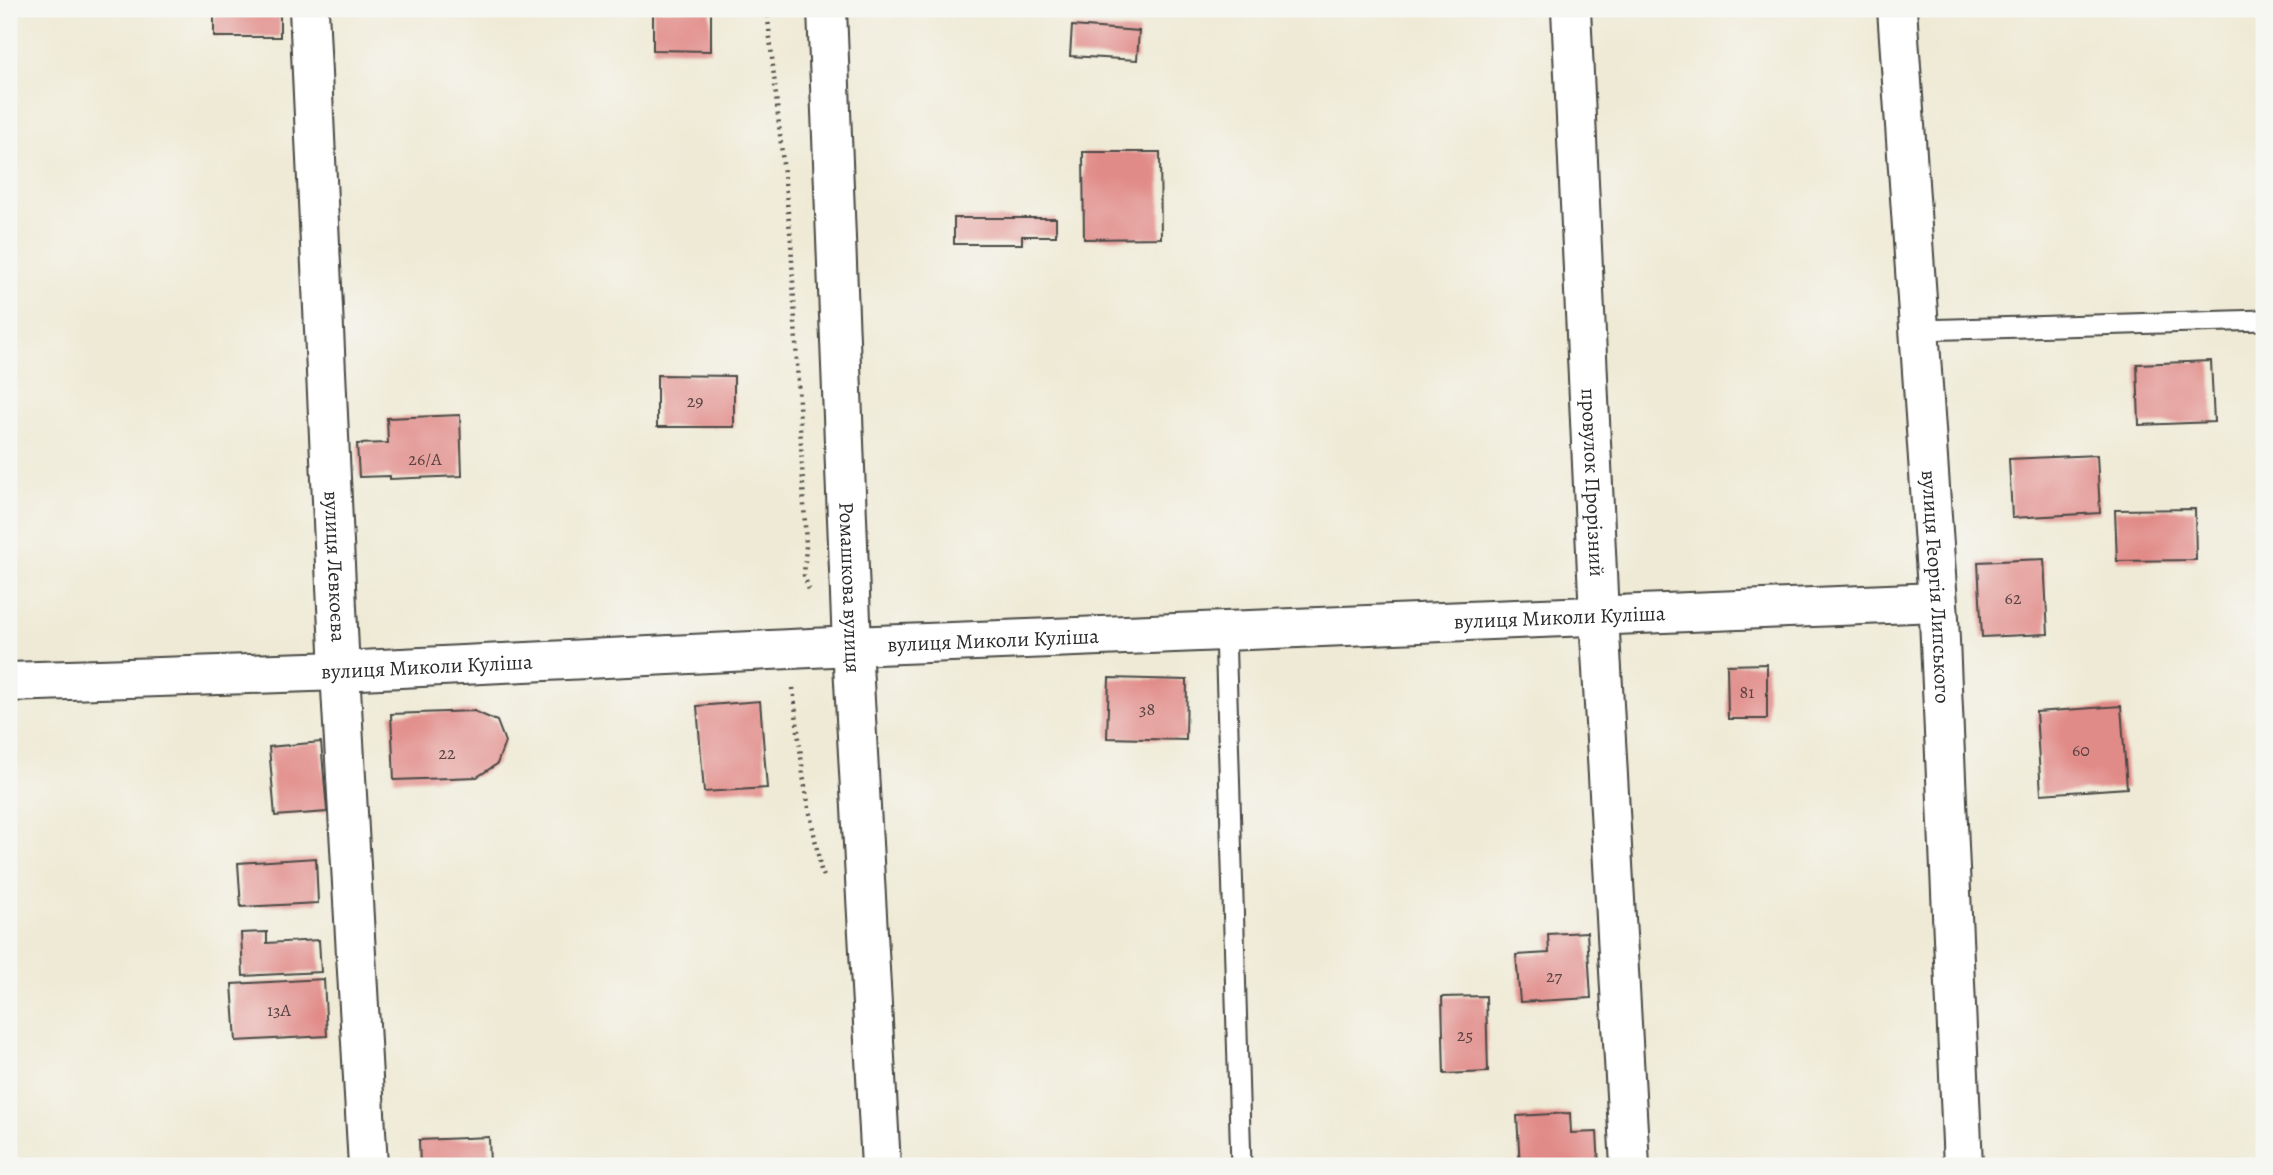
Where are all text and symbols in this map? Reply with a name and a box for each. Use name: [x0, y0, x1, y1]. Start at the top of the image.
street label: провулок Прорізний: [1575, 388, 1611, 577]
house number: 29: [687, 389, 703, 413]
house number: 26/А: [408, 447, 442, 471]
street label: вулиця Георгія Липського: [1915, 469, 1957, 704]
street label: вулиця Левкоєва: [318, 490, 353, 643]
street label: Ромашкова вулиця: [832, 501, 867, 674]
house number: 62: [2005, 586, 2022, 610]
street label: вулиця Миколи Куліша: [1453, 599, 1666, 636]
street label: вулиця Миколи Куліша: [887, 622, 1100, 659]
street label: вулиця Миколи Куліша: [320, 648, 533, 686]
house number: 81: [1740, 680, 1754, 704]
house number: 38: [1139, 697, 1155, 721]
house number: 60: [2072, 738, 2090, 762]
house number: 22: [438, 741, 456, 765]
house number: 27: [1546, 964, 1562, 988]
house number: 13А: [267, 998, 292, 1022]
house number: 25: [1457, 1023, 1473, 1047]

